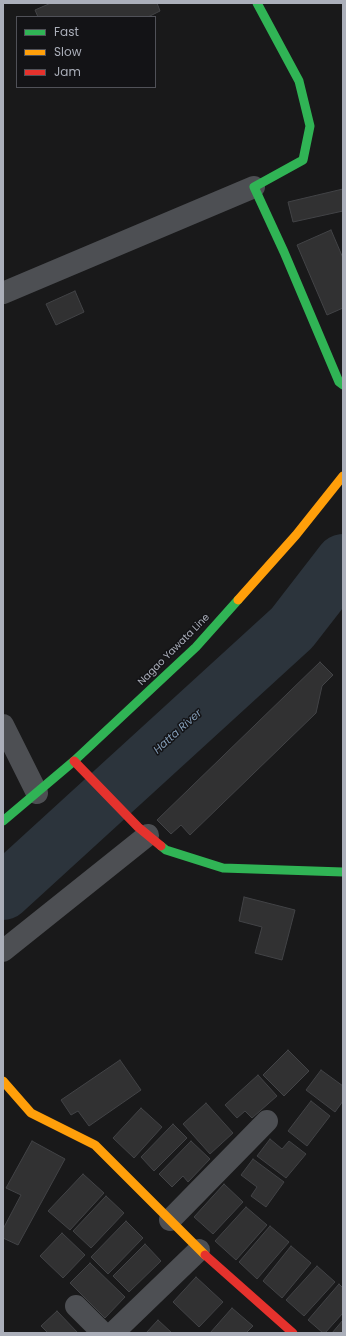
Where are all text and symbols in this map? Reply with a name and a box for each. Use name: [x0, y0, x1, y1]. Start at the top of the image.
legend: [16, 16, 156, 88]
text: Fast: [54, 23, 79, 40]
text: Slow: [54, 43, 82, 60]
text: Jam: [54, 63, 81, 80]
street label: Nagao Yawata Line: [136, 612, 212, 688]
water label: Hatta River: [151, 707, 205, 757]

